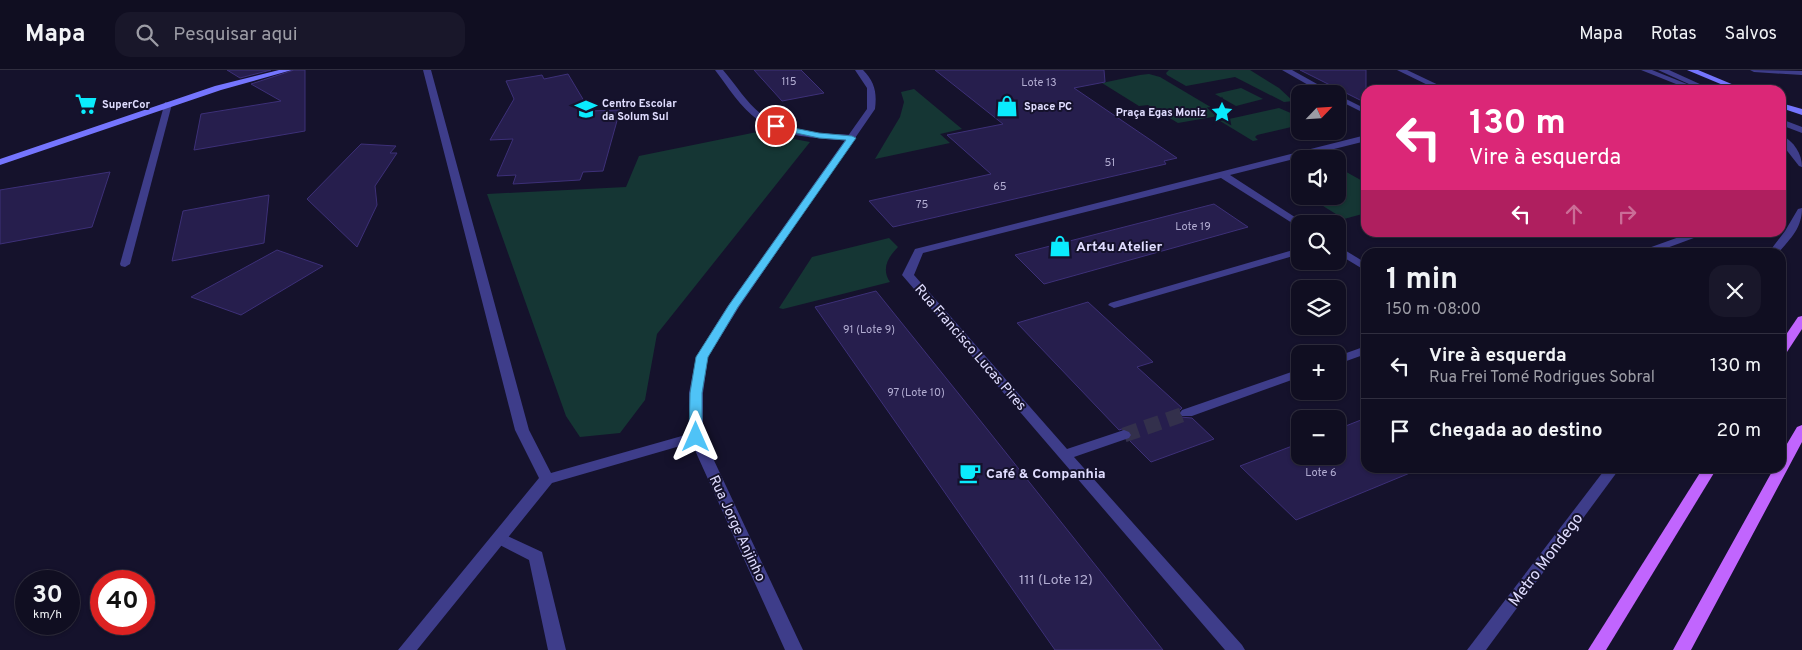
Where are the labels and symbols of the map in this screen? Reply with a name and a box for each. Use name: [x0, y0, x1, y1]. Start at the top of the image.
house number: 115: [781, 75, 797, 89]
house number: Lote 13: [1021, 76, 1057, 90]
north arrow: [1291, 85, 1346, 140]
supermarket icon: SuperCor: [73, 91, 99, 117]
shop icon: Space PC: [994, 93, 1020, 119]
school or university icon: Centro Escolar da Solum Sul: [573, 96, 599, 122]
place label: Centro Escolar da Solum Sul: [602, 97, 677, 124]
place label: SuperCor: [102, 98, 150, 112]
place icon: Praça Egas Moniz: [1209, 99, 1235, 125]
place label: Space PC: [1024, 100, 1072, 114]
pin: [755, 105, 797, 147]
place label: Praça Egas Moniz: [1116, 106, 1206, 120]
house number: 51: [1105, 156, 1115, 170]
house number: 65: [993, 180, 1007, 194]
house number: 75: [916, 198, 928, 212]
house number: Lote 19: [1175, 220, 1211, 234]
shop icon: Art4u Atelier: [1047, 233, 1073, 259]
place label: Art4u Atelier: [1076, 239, 1163, 256]
street label: Rua Francisco Lucas Pires: [910, 281, 1029, 415]
house number: 91 (Lote 9): [843, 323, 895, 337]
house number: 97 (Lote 10): [887, 386, 945, 400]
position arrow: [669, 410, 721, 462]
cafe icon: Café & Companhia: [957, 460, 983, 486]
place label: Café & Companhia: [986, 466, 1106, 483]
house number: Lote 6: [1305, 466, 1337, 480]
street label: Rua Jorge Anjinho: [705, 473, 769, 585]
street label: Metro Mondego: [1505, 509, 1588, 611]
speed limit sign: 40: [90, 570, 155, 635]
house number: 111 (Lote 12): [1019, 572, 1093, 589]

